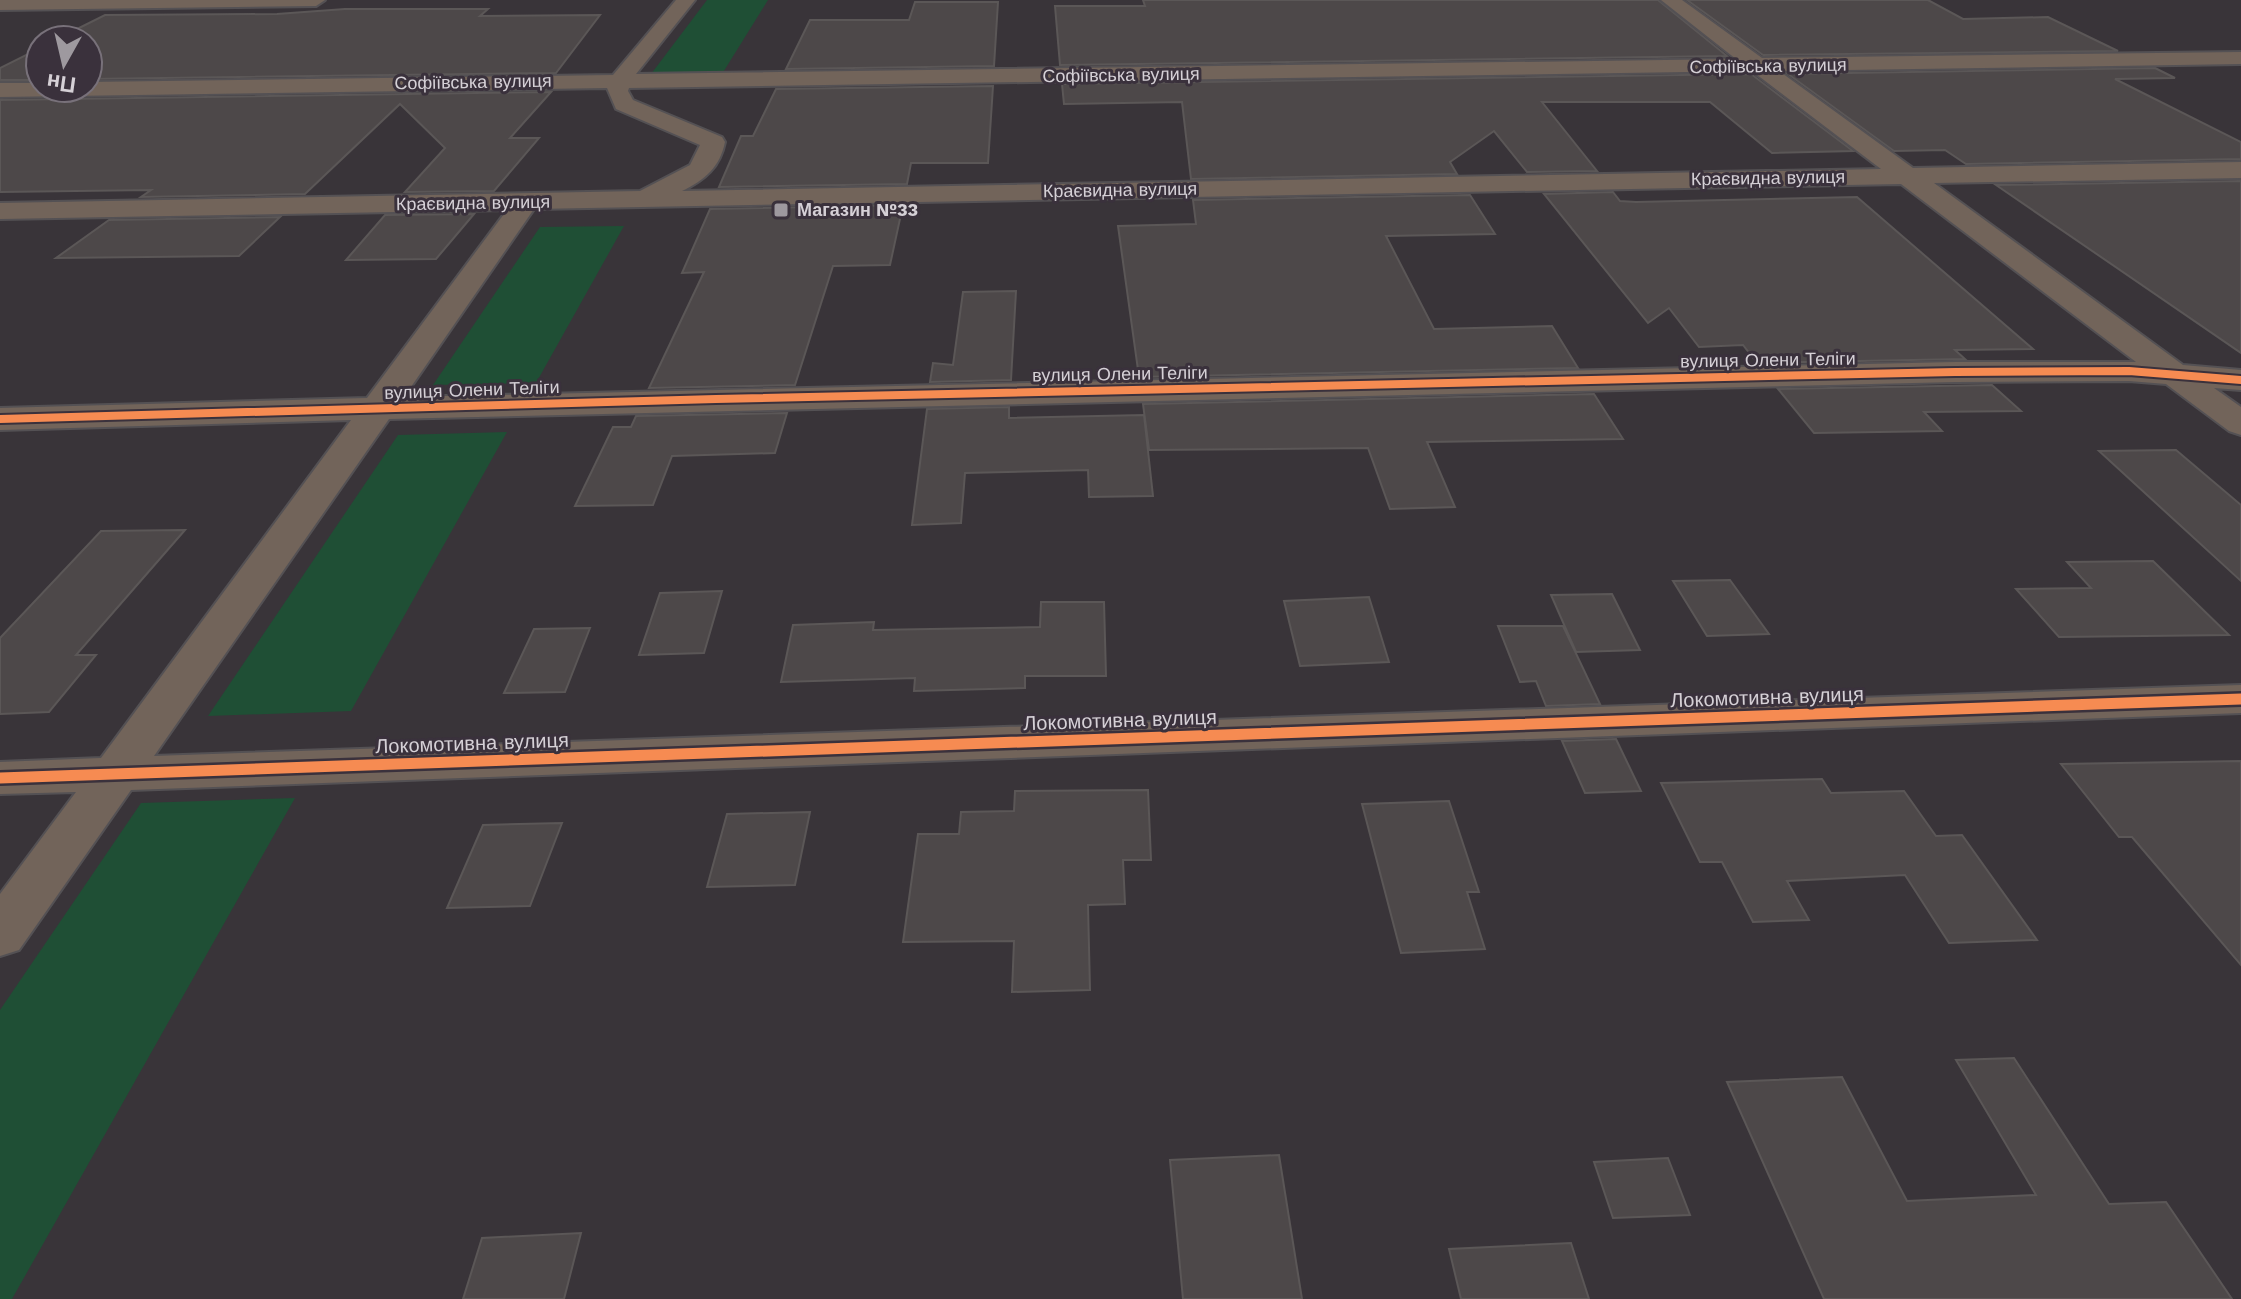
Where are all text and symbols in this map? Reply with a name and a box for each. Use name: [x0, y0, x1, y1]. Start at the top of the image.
north arrow: [24, 24, 104, 104]
street label: Софіївська вулиця: [1689, 54, 1847, 77]
street label: Софіївська вулиця: [1042, 63, 1200, 86]
text: Пн: [45, 69, 77, 98]
street label: Софіївська вулиця: [394, 70, 552, 93]
street label: Краєвидна вулиця: [1691, 166, 1845, 189]
street label: Краєвидна вулиця: [1043, 178, 1197, 201]
street label: Краєвидна вулиця: [396, 191, 550, 214]
place label: Магазин №33: [797, 199, 918, 220]
marker: Магазин №33: [772, 201, 790, 219]
street label: вулиця Олени Теліги: [1680, 347, 1856, 372]
street label: вулиця Олени Теліги: [1032, 361, 1208, 386]
street label: вулиця Олени Теліги: [384, 376, 560, 403]
street label: Локомотивна вулиця: [1670, 682, 1864, 712]
street label: Локомотивна вулиця: [1023, 705, 1217, 735]
street label: Локомотивна вулиця: [375, 728, 569, 758]

